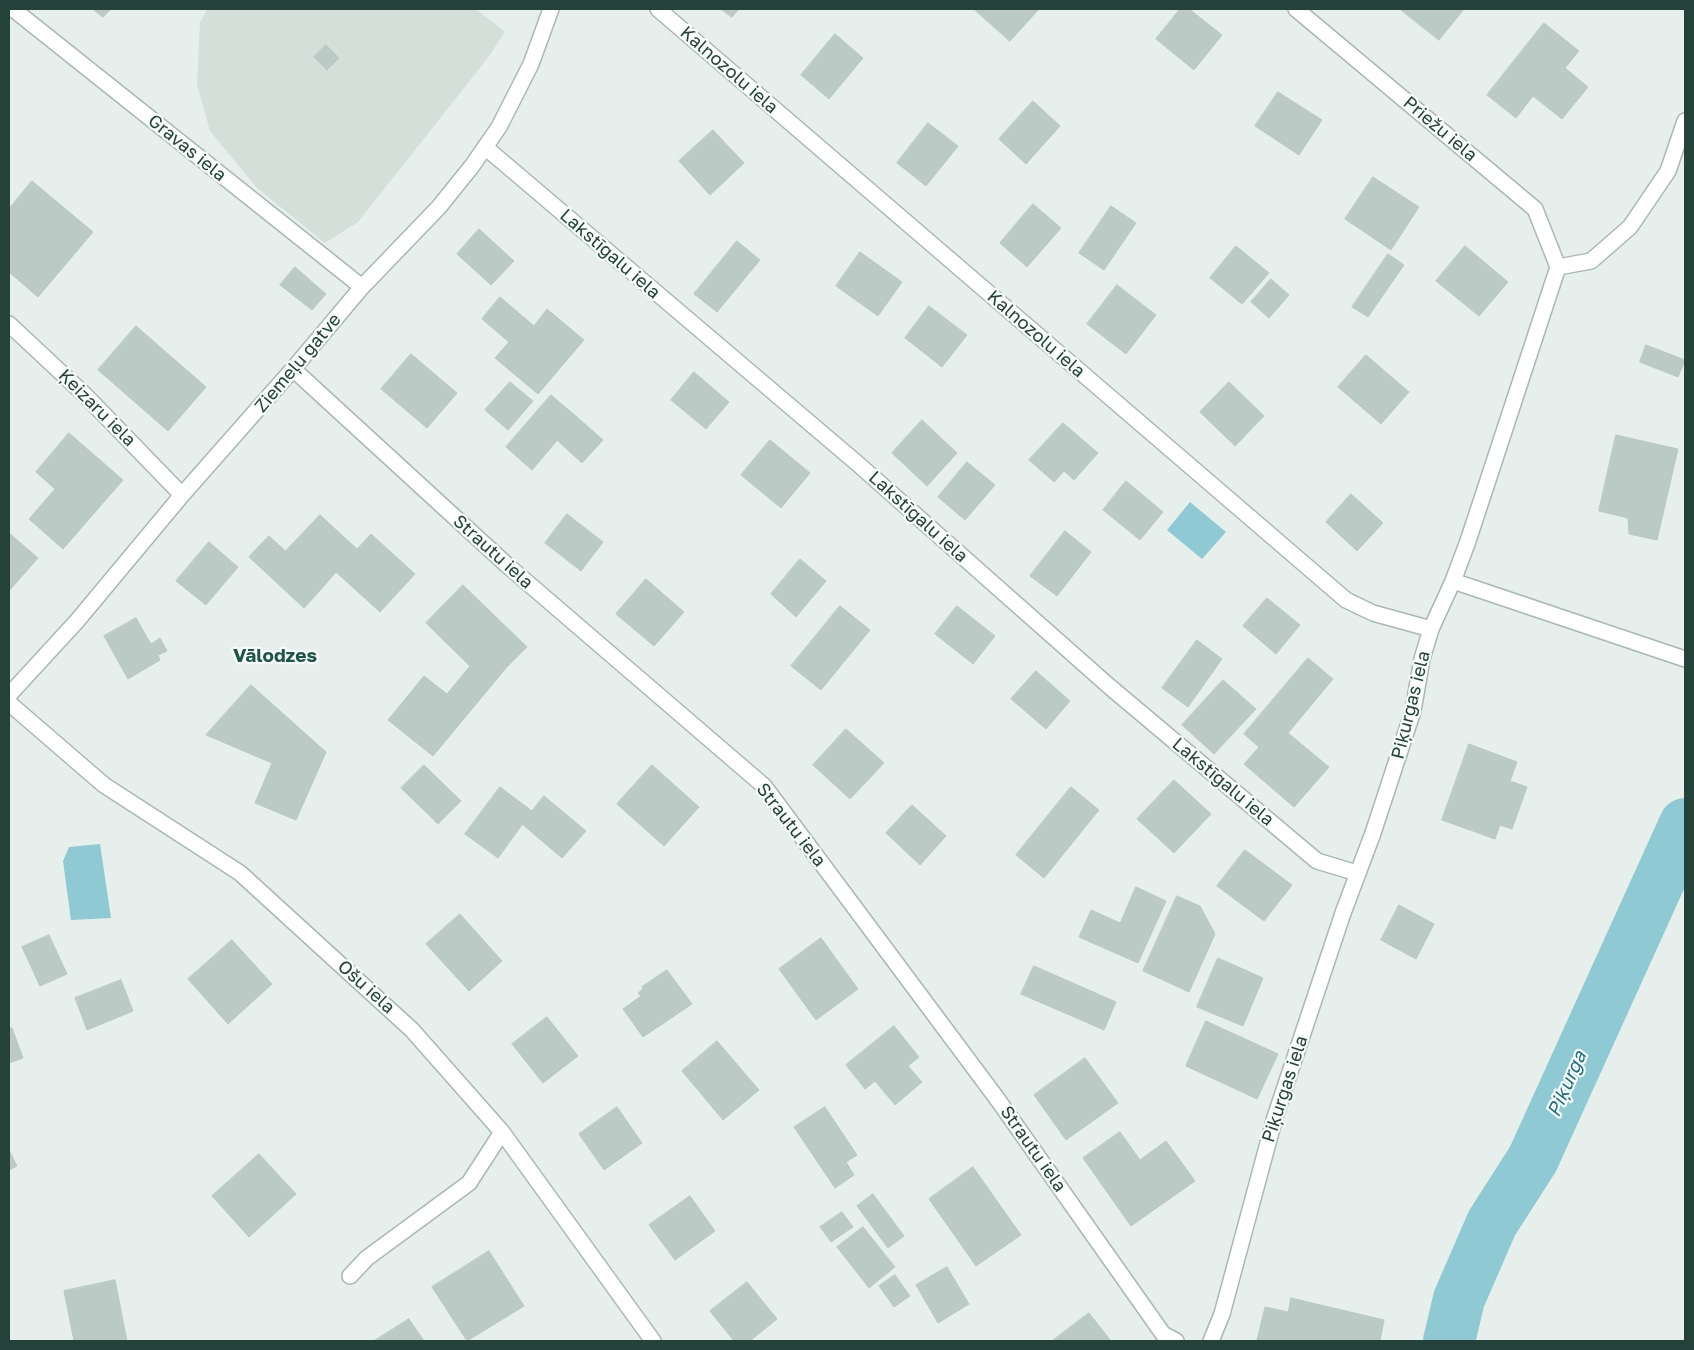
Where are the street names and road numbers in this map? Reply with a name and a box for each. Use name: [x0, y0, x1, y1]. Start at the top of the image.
street label: Kalnozolu iela: [676, 22, 782, 118]
street label: Priežu iela: [1399, 92, 1481, 166]
street label: Gravas iela: [144, 110, 230, 186]
street label: Lakstīgalu iela: [555, 205, 665, 303]
street label: Kalnozolu iela: [983, 286, 1089, 382]
street label: Ziemeļu gatve: [250, 309, 346, 417]
street label: Ķeizaru iela: [54, 365, 140, 451]
street label: Lakstīgalu iela: [864, 467, 972, 567]
street label: Strautu iela: [449, 511, 537, 593]
street label: Piķurgas iela: [1387, 649, 1435, 761]
street label: Lakstīgalu iela: [1168, 733, 1278, 831]
street label: Strautu iela: [752, 779, 830, 871]
street label: Ošu iela: [333, 956, 399, 1018]
street label: Piķurgas iela: [1258, 1033, 1312, 1145]
street label: Strautu iela: [995, 1102, 1071, 1196]

